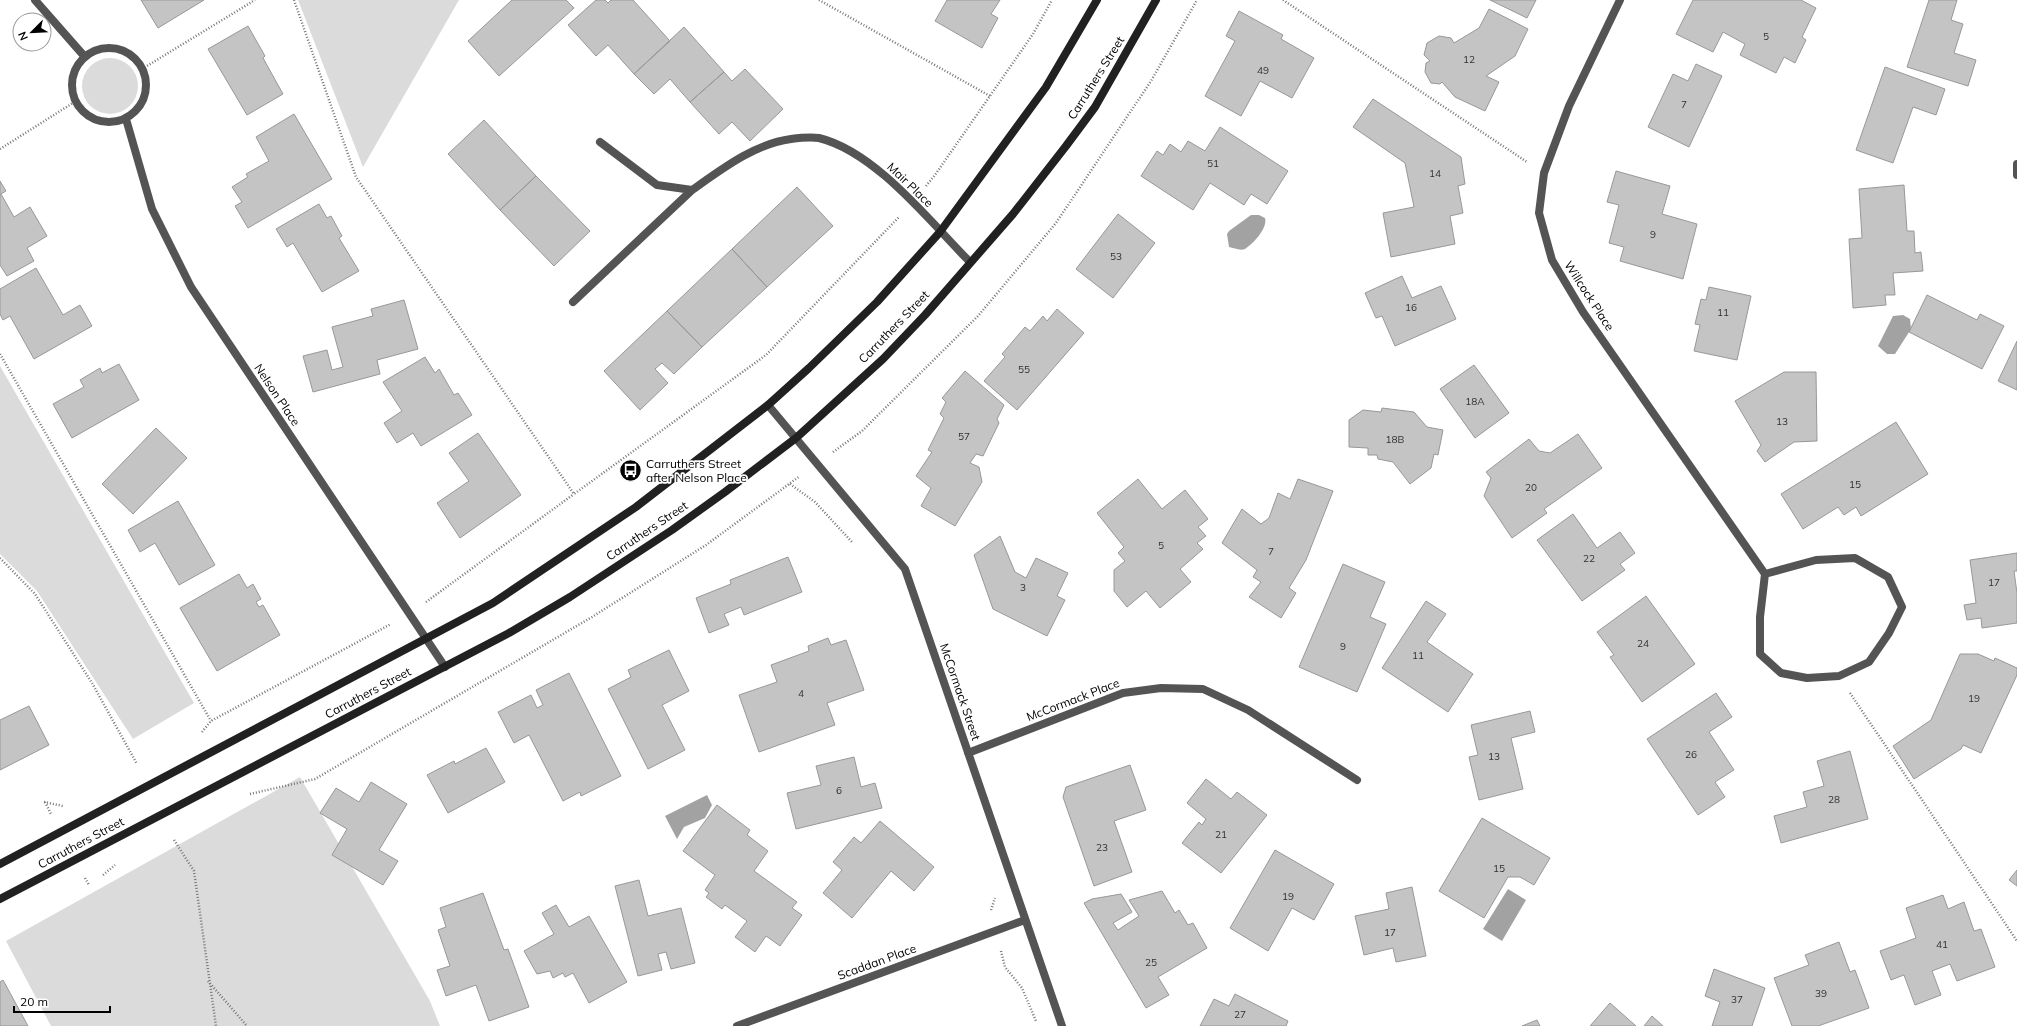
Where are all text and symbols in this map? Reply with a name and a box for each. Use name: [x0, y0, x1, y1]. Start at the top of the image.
north arrow: [12, 12, 52, 52]
text: N: [15, 29, 31, 43]
house number: 5: [1763, 30, 1769, 43]
street label: Carruthers Street: [1064, 33, 1127, 122]
house number: 12: [1463, 53, 1475, 66]
house number: 49: [1257, 64, 1269, 77]
house number: 7: [1681, 98, 1687, 111]
house number: 51: [1207, 157, 1219, 170]
street label: Mair Place: [884, 159, 936, 210]
house number: 14: [1429, 167, 1441, 180]
house number: 9: [1650, 228, 1656, 241]
house number: 53: [1110, 250, 1122, 263]
street label: Willcock Place: [1561, 258, 1618, 333]
street label: Carruthers Street: [855, 287, 932, 366]
house number: 16: [1405, 301, 1417, 314]
house number: 11: [1717, 306, 1729, 319]
street label: Nelson Place: [251, 361, 304, 429]
house number: 55: [1018, 363, 1030, 376]
house number: 18A: [1465, 395, 1485, 408]
house number: 13: [1776, 415, 1788, 428]
house number: 57: [958, 430, 970, 443]
house number: 18B: [1386, 433, 1405, 446]
place label: Carruthers Street after Nelson Place: [646, 456, 747, 485]
bus stop icon: Carruthers Street after Nelson Place: [617, 458, 643, 484]
house number: 15: [1849, 478, 1861, 491]
house number: 20: [1525, 481, 1537, 494]
street label: Carruthers Street: [603, 498, 690, 563]
house number: 5: [1158, 539, 1164, 552]
house number: 7: [1268, 545, 1274, 558]
house number: 22: [1583, 552, 1595, 565]
house number: 17: [1988, 576, 2000, 589]
house number: 3: [1020, 581, 1026, 594]
house number: 24: [1637, 637, 1649, 650]
house number: 9: [1340, 640, 1346, 653]
street label: McCormack Street: [937, 641, 984, 742]
house number: 11: [1412, 649, 1424, 662]
street label: Carruthers Street: [322, 664, 413, 722]
street label: McCormack Place: [1024, 675, 1121, 724]
house number: 4: [798, 687, 804, 700]
house number: 19: [1968, 692, 1980, 705]
house number: 26: [1685, 748, 1697, 761]
house number: 13: [1488, 750, 1500, 763]
house number: 6: [836, 784, 842, 797]
house number: 28: [1828, 793, 1840, 806]
street label: Carruthers Street: [35, 814, 126, 872]
house number: 21: [1215, 828, 1227, 841]
house number: 23: [1096, 841, 1108, 854]
house number: 15: [1493, 862, 1505, 875]
house number: 19: [1282, 890, 1294, 903]
house number: 17: [1384, 926, 1396, 939]
house number: 41: [1936, 938, 1948, 951]
street label: Scaddan Place: [835, 940, 918, 983]
house number: 25: [1145, 956, 1157, 969]
house number: 39: [1815, 987, 1827, 1000]
scale bar: [14, 988, 110, 1014]
house number: 37: [1731, 993, 1743, 1006]
text: 20 m: [20, 994, 48, 1009]
house number: 27: [1234, 1008, 1246, 1021]

